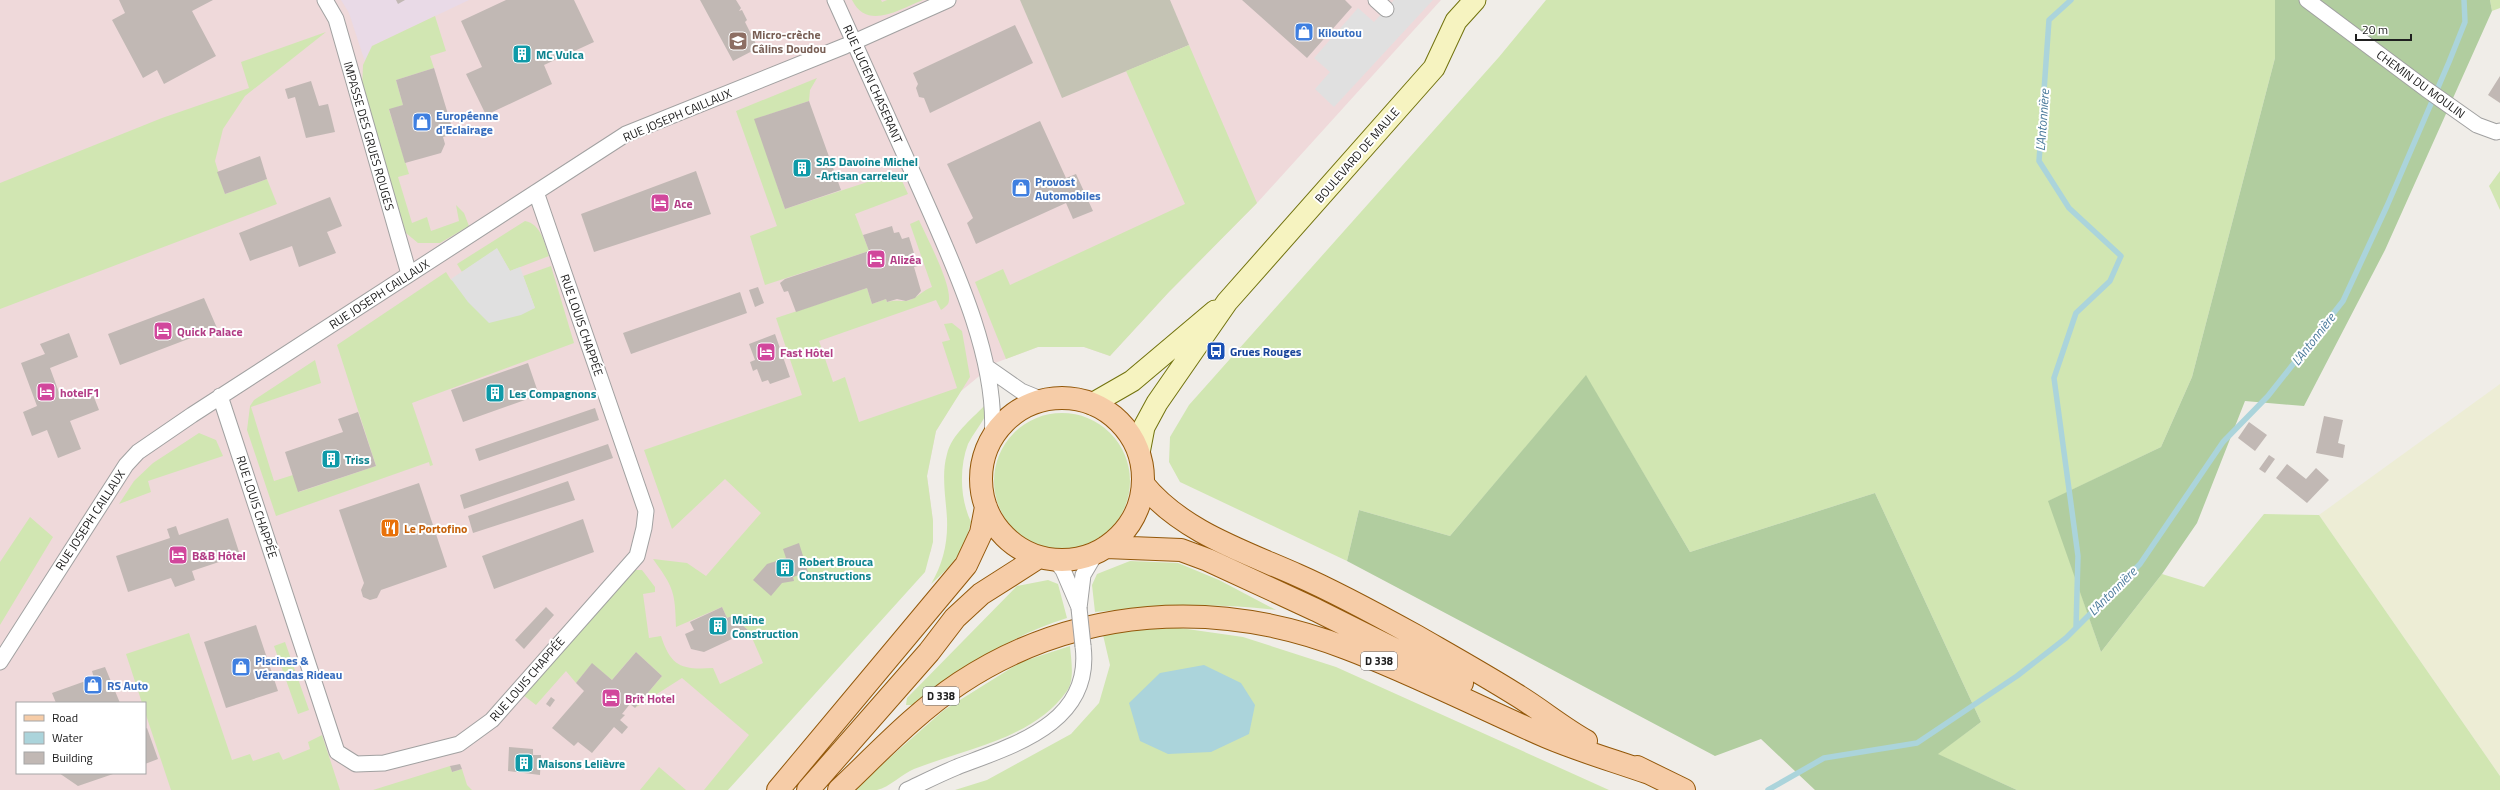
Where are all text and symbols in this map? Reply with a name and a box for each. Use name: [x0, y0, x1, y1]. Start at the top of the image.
scale bar: [2356, 16, 2411, 42]
text: 20 m: [2362, 20, 2388, 39]
shop icon: Kiloutou: [1293, 21, 1315, 43]
street label: RUE LUCIEN CHASERANT: [838, 22, 908, 147]
place label: Kiloutou: [1318, 23, 1362, 42]
place label: Micro-crèche Câlins Doudou: [752, 25, 826, 58]
school or university icon: Micro-crèche Câlins Doudou: [727, 30, 749, 52]
building icon: MC Vulca: [511, 43, 533, 65]
place label: MC Vulca: [536, 45, 584, 64]
street label: CHEMIN DU MOULIN: [2373, 45, 2469, 123]
street label: IMPASSE DES GRUES ROUGES: [339, 59, 399, 213]
street label: RUE JOSEPH CAILLAUX: [620, 83, 735, 146]
water label: L'Antonnière: [2030, 87, 2054, 152]
street label: BOULEVARD DE MAULE: [1310, 103, 1404, 207]
place label: Européenne d'Eclairage: [436, 106, 498, 139]
shop icon: Européenne d'Eclairage: [411, 111, 433, 133]
place label: SAS Davoine Michel -Artisan carreleur: [816, 152, 918, 185]
building icon: SAS Davoine Michel -Artisan carreleur: [791, 157, 813, 179]
place label: Provost Automobiles: [1035, 172, 1101, 205]
shop icon: Provost Automobiles: [1010, 177, 1032, 199]
hotel icon: Ace: [649, 192, 671, 214]
place label: Ace: [674, 194, 693, 213]
hotel icon: Alizéa: [865, 248, 887, 270]
place label: Alizéa: [890, 250, 921, 269]
street label: RUE JOSEPH CAILLAUX: [325, 254, 433, 334]
street label: RUE LOUIS CHAPPÉE: [556, 271, 609, 379]
water label: L'Antonnière: [2286, 308, 2341, 370]
hotel icon: Quick Palace: [152, 320, 174, 342]
place label: Quick Palace: [177, 322, 243, 341]
bus stop icon: Grues Rouges: [1205, 340, 1227, 362]
hotel icon: Fast Hôtel: [755, 341, 777, 363]
place label: Grues Rouges: [1230, 342, 1302, 361]
place label: Fast Hôtel: [780, 343, 833, 362]
hotel icon: hotelF1: [35, 381, 57, 403]
building icon: Les Compagnons: [484, 382, 506, 404]
place label: hotelF1: [60, 383, 100, 402]
place label: Les Compagnons: [509, 384, 597, 403]
building icon: Triss: [320, 448, 342, 470]
place label: Triss: [345, 450, 370, 469]
street label: RUE LOUIS CHAPPÉE: [231, 453, 283, 561]
street label: RUE JOSEPH CAILLAUX: [50, 466, 130, 574]
restaurant icon: Le Portofino: [379, 517, 401, 539]
place label: Le Portofino: [404, 519, 468, 538]
hotel icon: B&B Hôtel: [167, 544, 189, 566]
place label: B&B Hôtel: [192, 546, 246, 565]
place label: Robert Brouca Constructions: [799, 552, 873, 585]
building icon: Robert Brouca Constructions: [774, 557, 796, 579]
water label: L'Antonnière: [2083, 561, 2142, 620]
place label: Maine Construction: [732, 610, 798, 643]
building icon: Maine Construction: [707, 615, 729, 637]
street label: RUE LOUIS CHAPPÉE: [485, 632, 569, 726]
place label: Piscines & Vérandas Rideau: [255, 651, 342, 684]
road number: D 338: [1361, 652, 1397, 670]
shop icon: Piscines & Vérandas Rideau: [230, 656, 252, 678]
shop icon: RS Auto: [82, 674, 104, 696]
place label: RS Auto: [107, 676, 148, 695]
hotel icon: Brit Hotel: [600, 687, 622, 709]
road number: D 338: [923, 687, 959, 705]
place label: Brit Hotel: [625, 689, 675, 708]
legend: [16, 702, 146, 774]
text: Road: [52, 708, 78, 727]
text: Water: [52, 728, 83, 747]
text: Building: [52, 748, 93, 767]
building icon: Maisons Lelièvre: [513, 752, 535, 774]
place label: Maisons Lelièvre: [538, 754, 625, 773]

